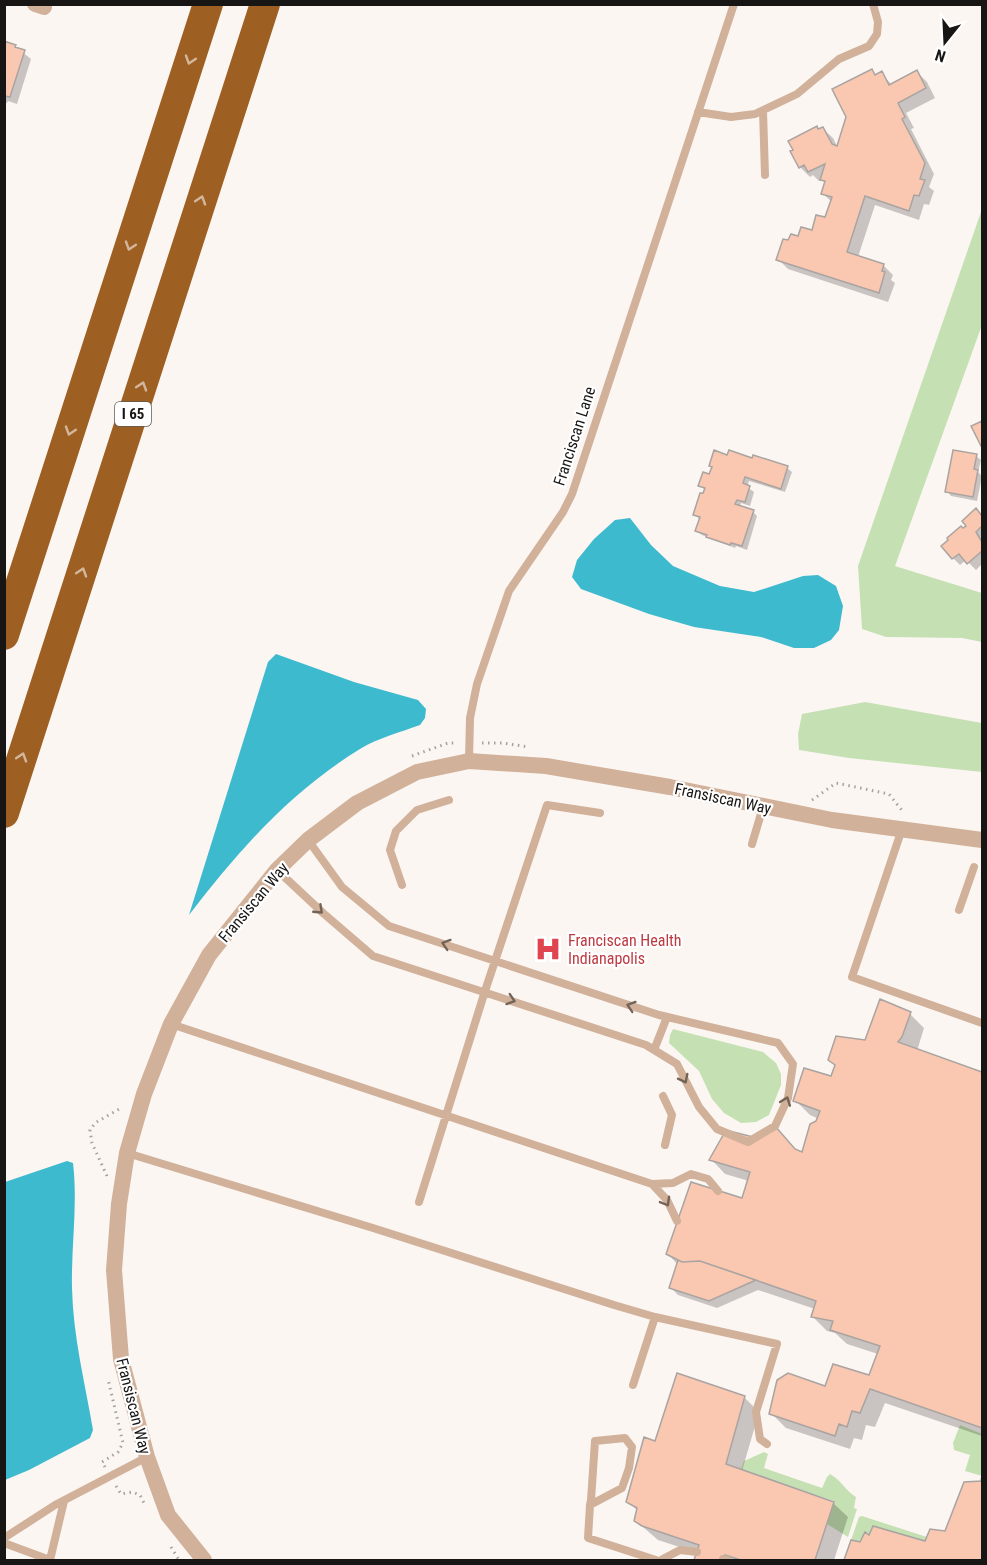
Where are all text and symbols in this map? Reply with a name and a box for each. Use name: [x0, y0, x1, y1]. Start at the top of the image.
north arrow: [915, 12, 975, 72]
text: N: [933, 45, 948, 66]
one-way arrow: [185, 54, 197, 65]
one-way arrow: [194, 195, 207, 206]
one-way arrow: [124, 240, 137, 251]
one-way arrow: [135, 381, 147, 392]
street label: Franciscan Lane: [550, 384, 599, 488]
road number: I 65: [115, 402, 151, 426]
one-way arrow: [65, 425, 77, 436]
one-way arrow: [75, 567, 87, 578]
one-way arrow: [15, 752, 28, 763]
street label: Fransiscan Way: [673, 779, 773, 818]
street label: Fransiscan Way: [214, 858, 292, 946]
one-way arrow: [313, 903, 323, 914]
place label: Franciscan Health Indianapolis: [568, 931, 682, 968]
hospital icon: Franciscan Health Indianapolis: [533, 934, 563, 964]
one-way arrow: [441, 939, 452, 952]
one-way arrow: [505, 993, 516, 1005]
one-way arrow: [626, 1000, 637, 1013]
one-way arrow: [677, 1073, 689, 1084]
one-way arrow: [778, 1096, 791, 1107]
one-way arrow: [659, 1196, 670, 1206]
street label: Fransiscan Way: [112, 1356, 155, 1456]

